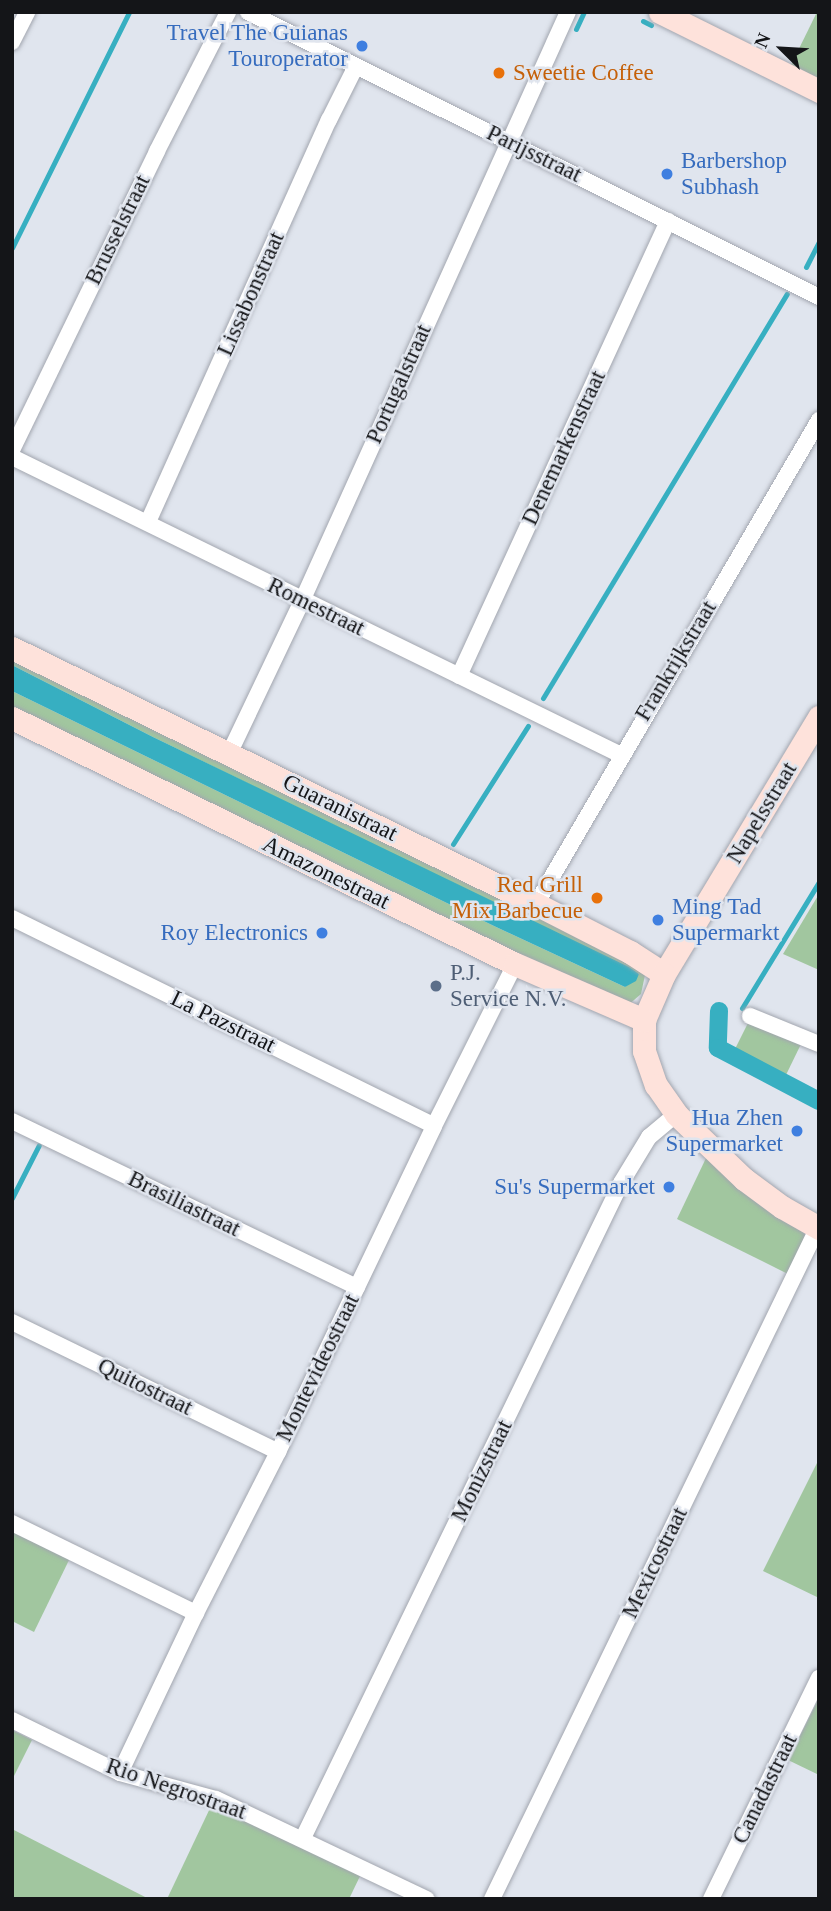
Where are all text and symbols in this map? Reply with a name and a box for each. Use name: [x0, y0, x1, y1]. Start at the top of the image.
north arrow: [747, 14, 817, 84]
place label: Travel The Guianas Touroperator: [166, 19, 348, 73]
text: N: [750, 30, 775, 51]
marker: Travel The Guianas Touroperator: [354, 38, 370, 54]
place label: Sweetie Coffee: [513, 59, 654, 87]
marker: Sweetie Coffee: [491, 65, 507, 81]
street label: Parijsstraat: [482, 119, 586, 189]
place label: Barbershop Subhash: [681, 147, 787, 201]
marker: Barbershop Subhash: [659, 166, 675, 182]
street label: Brusselstraat: [80, 171, 156, 289]
street label: Lissabonstraat: [211, 228, 291, 360]
street label: Portugalstraat: [360, 320, 438, 448]
street label: Denemarkenstraat: [516, 366, 612, 530]
street label: Romestraat: [263, 572, 369, 642]
street label: Frankrijkstraat: [629, 596, 723, 726]
street label: Napelsstraat: [721, 757, 803, 869]
street label: Guaranistraat: [278, 768, 402, 848]
street label: Amazonestraat: [258, 830, 394, 916]
place label: Red Grill Mix Barbecue: [452, 871, 583, 925]
marker: Red Grill Mix Barbecue: [589, 890, 605, 906]
place label: Ming Tad Supermarkt: [672, 893, 779, 947]
marker: Ming Tad Supermarkt: [650, 912, 666, 928]
place label: Roy Electronics: [160, 919, 308, 947]
marker: Roy Electronics: [314, 925, 330, 941]
place label: P.J. Service N.V.: [450, 959, 566, 1013]
marker: P.J. Service N.V.: [428, 978, 444, 994]
street label: La Pazstraat: [166, 985, 280, 1059]
place label: Hua Zhen Supermarket: [665, 1104, 783, 1158]
marker: Hua Zhen Supermarket: [789, 1123, 805, 1139]
street label: Brasiliastraat: [123, 1165, 245, 1243]
place label: Su's Supermarket: [494, 1173, 655, 1201]
marker: Su's Supermarket: [661, 1179, 677, 1195]
street label: Montevideostraat: [270, 1290, 366, 1446]
street label: Quitostraat: [93, 1352, 197, 1422]
street label: Monizstraat: [446, 1416, 518, 1526]
street label: Mexicostraat: [616, 1503, 694, 1623]
street label: Canadastraat: [727, 1730, 803, 1848]
street label: Rio Negrostraat: [102, 1752, 250, 1826]

